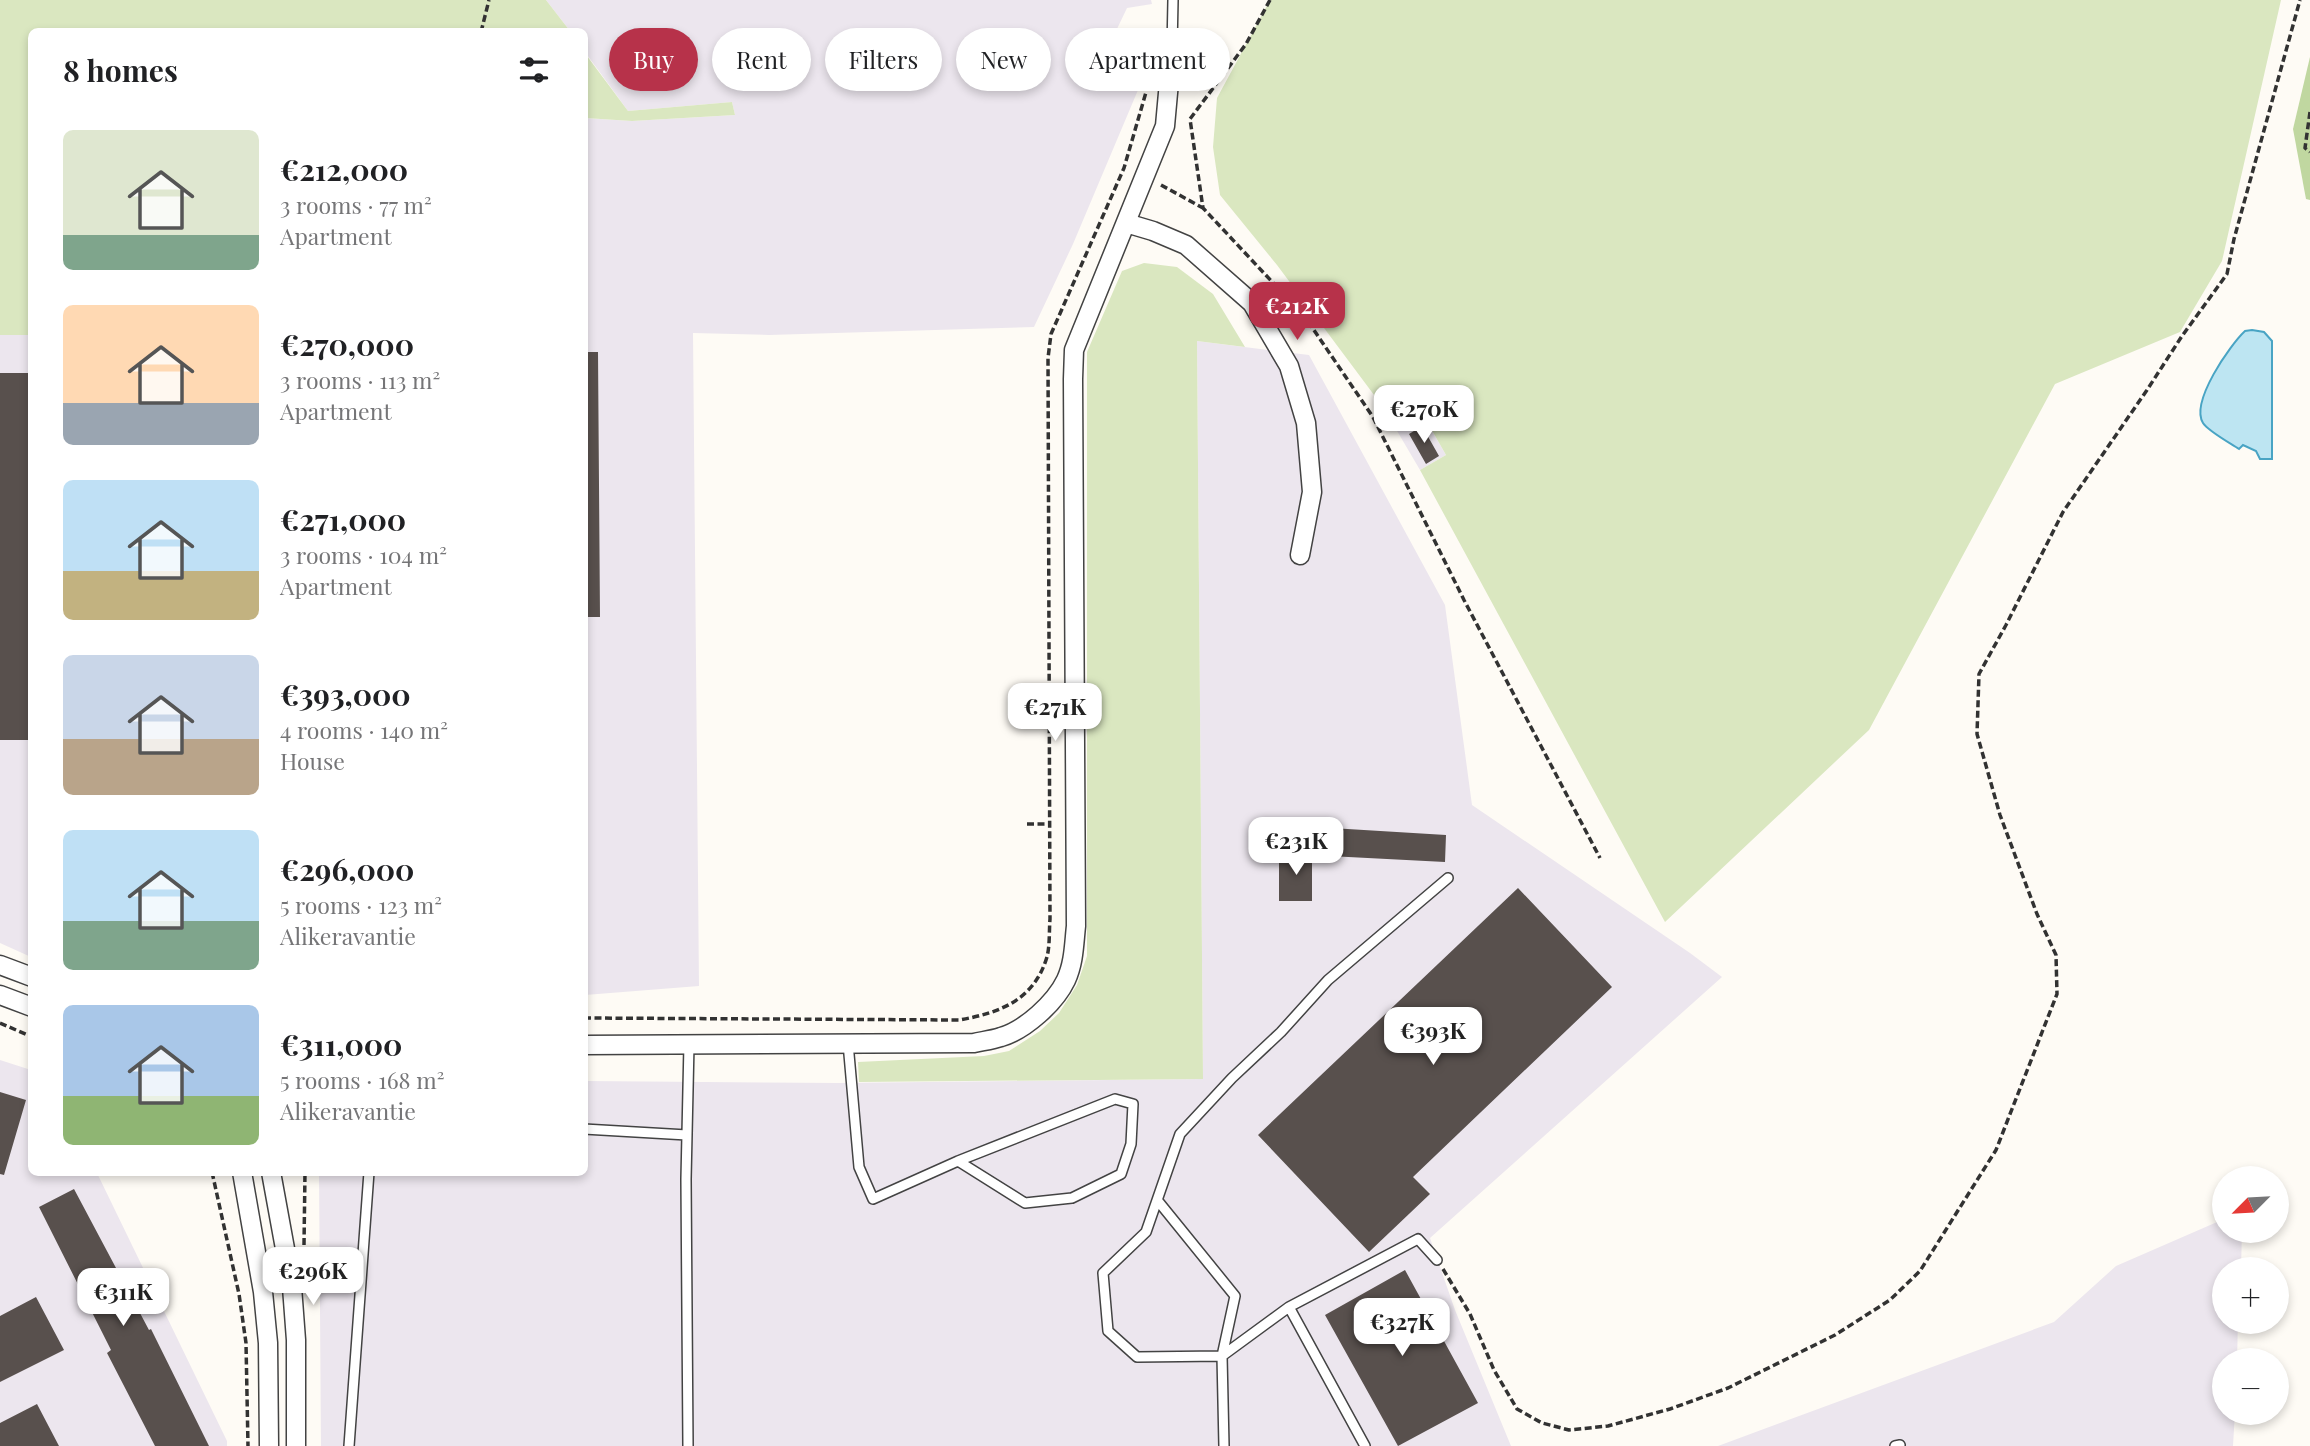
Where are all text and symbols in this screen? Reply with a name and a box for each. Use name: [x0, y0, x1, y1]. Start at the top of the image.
chip: Buy: [609, 28, 698, 91]
chip: Rent: [712, 28, 811, 91]
chip: Filters: [825, 28, 942, 91]
chip: New: [956, 28, 1051, 91]
chip: Apartment: [1065, 28, 1230, 91]
text: 8 homes: [63, 50, 178, 90]
icon: filters: [515, 51, 553, 89]
text: €212,000: [280, 149, 408, 189]
icon: home: [119, 158, 203, 242]
text: 3 rooms · 77 m²: [280, 189, 432, 220]
text: Apartment: [280, 220, 392, 251]
pin: €212K: [1248, 282, 1346, 342]
text: €212K: [1265, 289, 1329, 320]
text: €270,000: [280, 324, 414, 364]
icon: home: [119, 333, 203, 417]
text: 3 rooms · 113 m²: [280, 364, 440, 395]
pin: €270K: [1375, 386, 1473, 445]
text: €270K: [1390, 392, 1458, 423]
text: Apartment: [280, 395, 392, 426]
text: €271,000: [280, 499, 406, 539]
icon: home: [119, 508, 203, 592]
text: 3 rooms · 104 m²: [280, 539, 447, 570]
text: Apartment: [280, 570, 392, 601]
text: €393,000: [280, 674, 411, 714]
icon: home: [119, 683, 203, 767]
pin: €271K: [1006, 684, 1104, 743]
text: €271K: [1024, 690, 1086, 721]
text: 4 rooms · 140 m²: [280, 714, 448, 745]
text: House: [280, 745, 345, 776]
pin: €231K: [1247, 818, 1345, 877]
text: €231K: [1264, 824, 1328, 855]
text: €296,000: [280, 849, 414, 889]
icon: home: [119, 858, 203, 942]
text: 5 rooms · 123 m²: [280, 889, 442, 920]
text: Alikeravantie: [280, 920, 416, 951]
pin: €393K: [1384, 1007, 1482, 1067]
text: €393K: [1400, 1014, 1466, 1045]
text: €311,000: [280, 1024, 402, 1064]
icon: home: [119, 1033, 203, 1117]
text: 5 rooms · 168 m²: [280, 1064, 444, 1095]
text: Alikeravantie: [280, 1095, 416, 1126]
north arrow: [2212, 1166, 2289, 1242]
map controls: [2212, 1166, 2289, 1425]
pin: €296K: [264, 1248, 362, 1307]
text: €296K: [279, 1254, 347, 1285]
button: +: [2212, 1257, 2289, 1334]
pin: €311K: [74, 1268, 172, 1328]
text: €311K: [93, 1275, 153, 1306]
pin: €327K: [1353, 1298, 1451, 1358]
text: €327K: [1370, 1305, 1434, 1336]
button: −: [2212, 1348, 2289, 1425]

